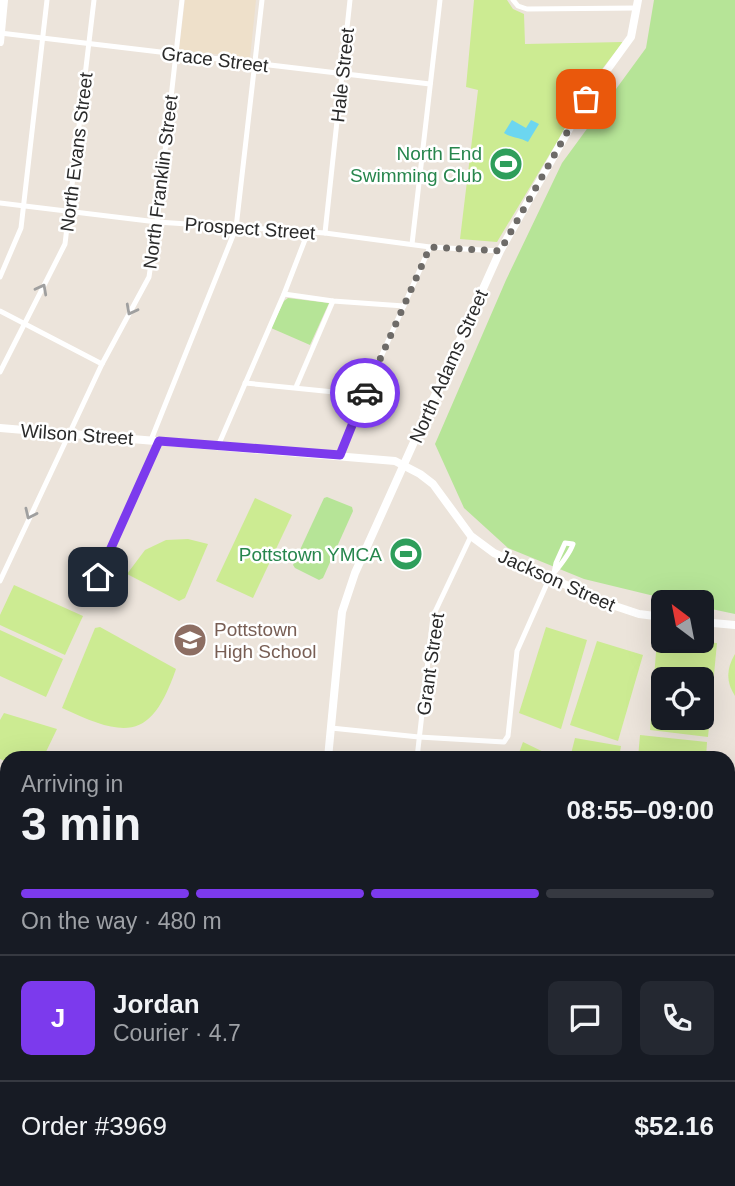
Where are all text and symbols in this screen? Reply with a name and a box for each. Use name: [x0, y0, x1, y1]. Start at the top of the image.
street label: Hale Street: [327, 26, 358, 123]
street label: Grace Street: [160, 43, 270, 77]
pin: [556, 69, 616, 129]
street label: North Evans Street: [56, 70, 97, 233]
icon: bag: [567, 80, 605, 118]
street label: North Franklin Street: [139, 93, 182, 270]
place label: North End Swimming Club: [350, 143, 482, 186]
sports icon: North End Swimming Club: [487, 145, 525, 183]
street label: Prospect Street: [184, 213, 317, 244]
one-way arrow: [34, 284, 47, 297]
street label: North Adams Street: [405, 286, 492, 446]
one-way arrow: [126, 303, 139, 315]
courier: [330, 358, 400, 428]
icon: car: [346, 374, 384, 412]
street label: Wilson Street: [20, 420, 135, 449]
one-way arrow: [25, 507, 39, 519]
sports icon: Pottstown YMCA: [387, 535, 425, 573]
place label: Pottstown YMCA: [239, 544, 382, 565]
street label: Jackson Street: [495, 545, 619, 616]
pin: [68, 547, 128, 607]
icon: home: [79, 558, 117, 596]
north arrow: [651, 590, 714, 653]
map controls: [651, 590, 714, 730]
street label: Grant Street: [413, 611, 448, 717]
place label: Pottstown High School: [214, 619, 316, 662]
school or university icon: Pottstown High School: [171, 621, 209, 659]
button: locate: [651, 667, 714, 730]
text: Arriving in: [21, 771, 123, 797]
text: 08:55–09:00: [567, 795, 714, 825]
text: 3 min: [21, 798, 141, 850]
text: On the way · 480 m: [21, 908, 222, 934]
button: chat: [548, 981, 622, 1055]
button: phone: [640, 981, 714, 1055]
text: Jordan: [113, 989, 200, 1019]
text: J: [51, 1003, 65, 1033]
text: Courier · 4.7: [113, 1020, 241, 1046]
text: Order #3969: [21, 1111, 167, 1141]
text: $52.16: [634, 1111, 714, 1141]

